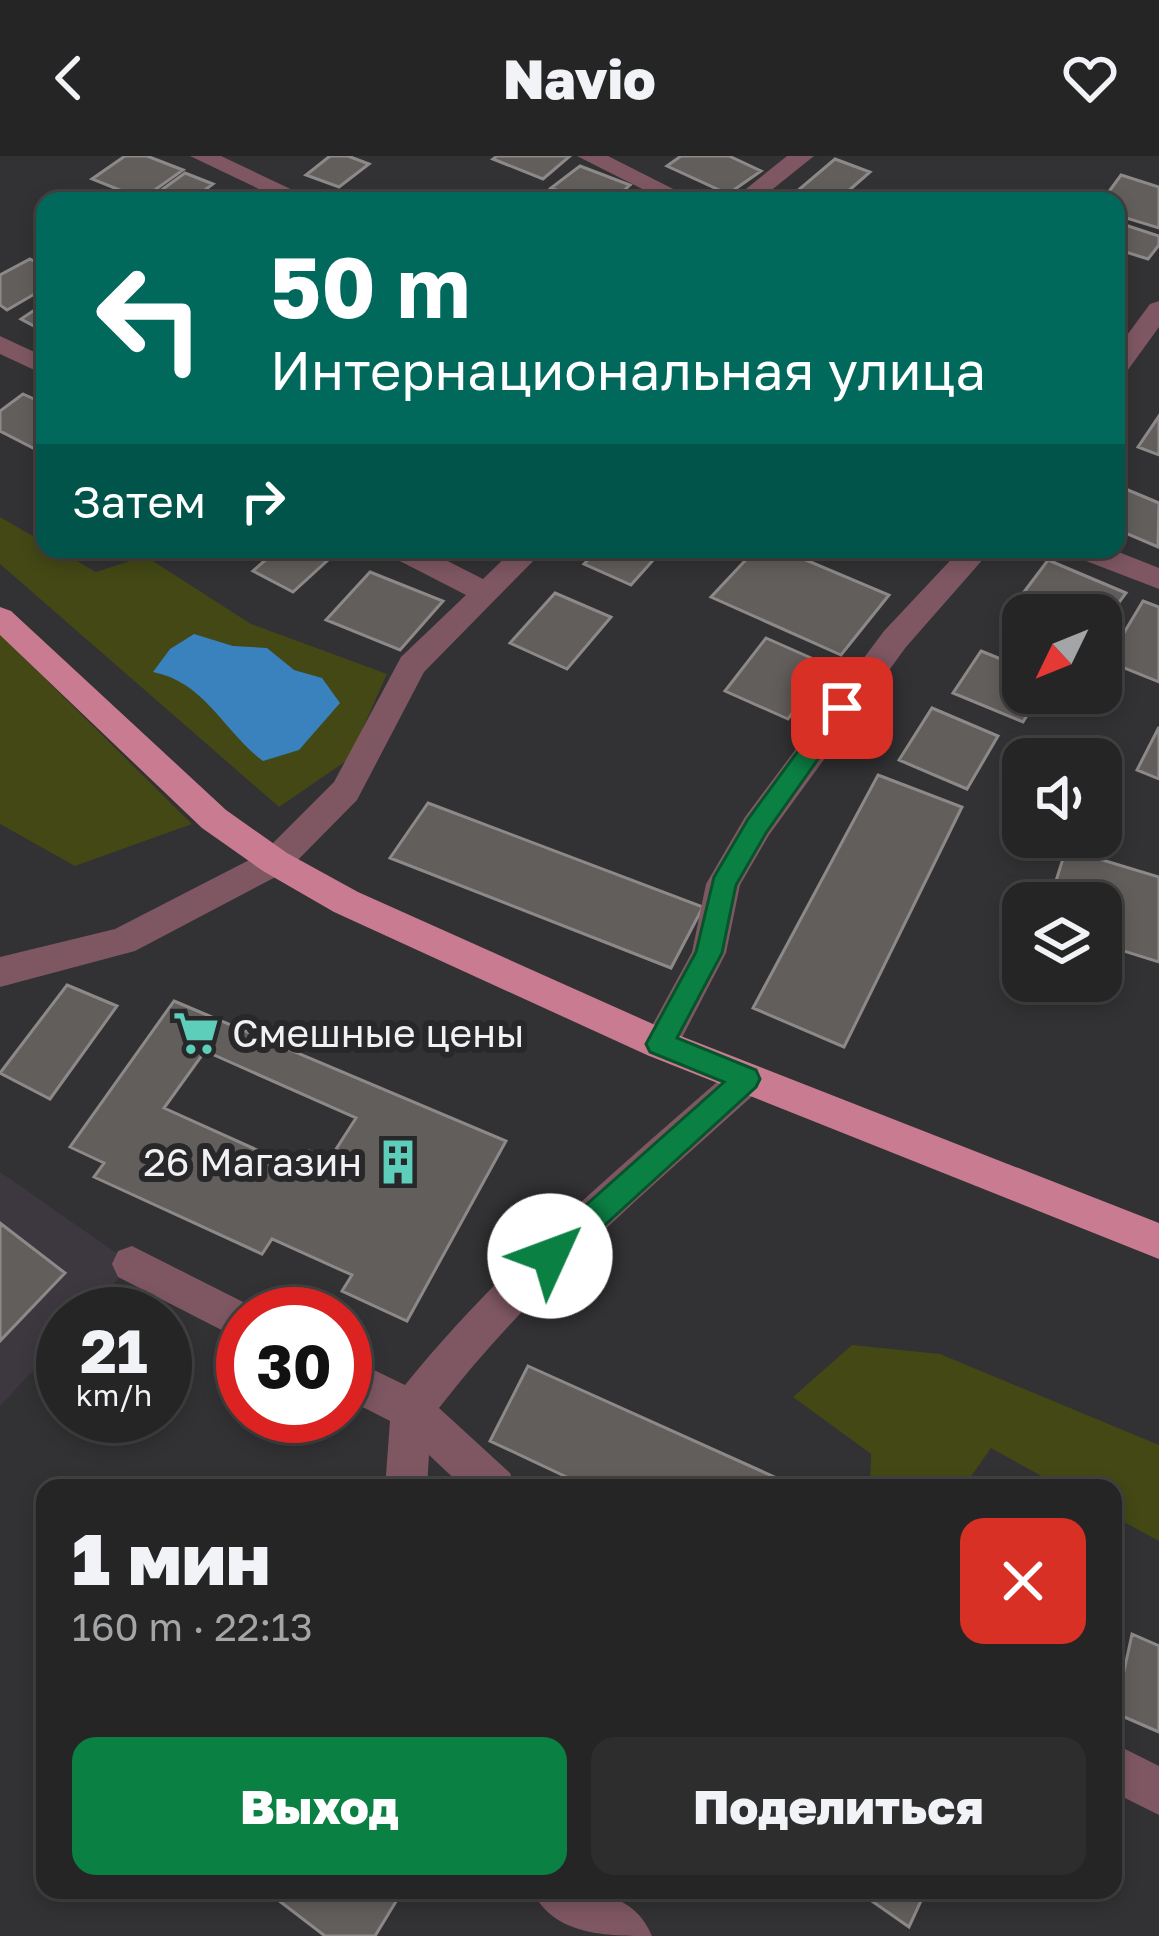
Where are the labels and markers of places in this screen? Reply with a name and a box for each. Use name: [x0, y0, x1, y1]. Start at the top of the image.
pin: [791, 657, 893, 759]
supermarket icon: Смешные цены: [171, 1008, 221, 1058]
place label: Смешные цены: [232, 1009, 525, 1056]
building icon: 26 Магазин: [373, 1137, 423, 1187]
place label: 26 Магазин: [143, 1138, 362, 1185]

